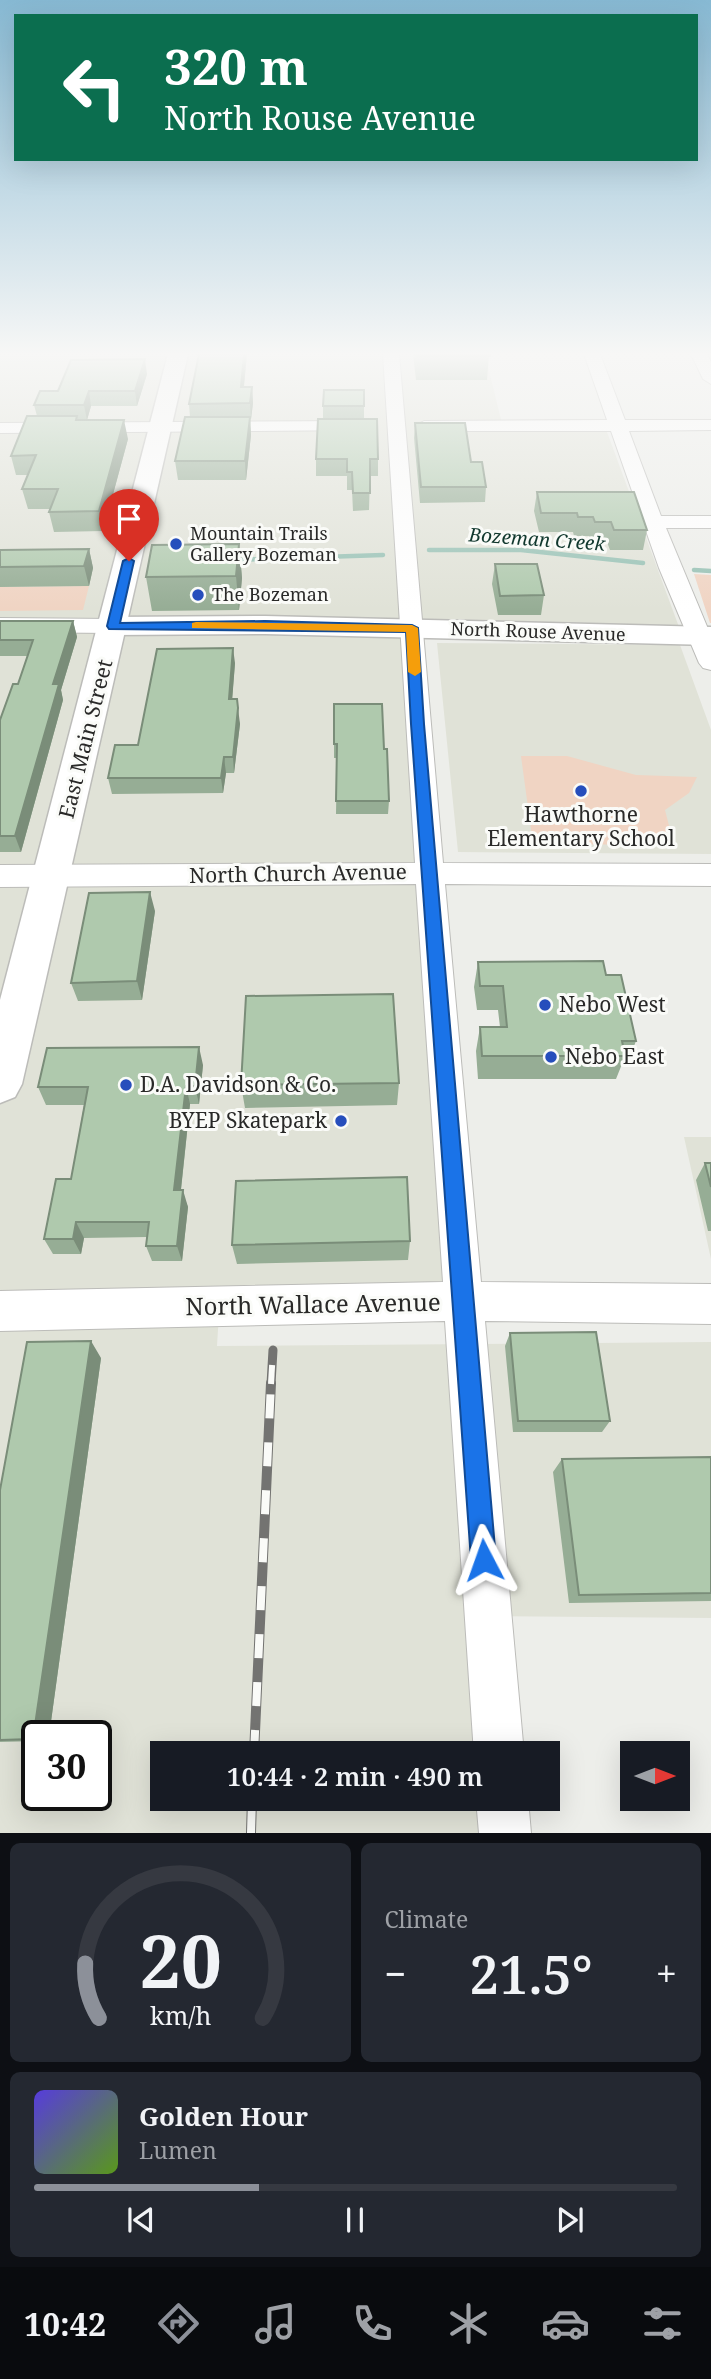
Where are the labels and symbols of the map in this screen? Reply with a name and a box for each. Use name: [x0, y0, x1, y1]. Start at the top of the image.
pin: [99, 489, 159, 561]
place label: Mountain Trails Gallery Bozeman: [190, 521, 337, 566]
water label: Bozeman Creek: [467, 521, 607, 557]
marker: Mountain Trails Gallery Bozeman: [168, 536, 184, 552]
place label: The Bozeman: [212, 582, 329, 606]
marker: The Bozeman: [190, 587, 206, 603]
street label: North Rouse Avenue: [450, 616, 626, 646]
street label: East Main Street: [52, 656, 118, 821]
marker: Hawthorne Elementary School: [573, 783, 589, 799]
place label: Hawthorne Elementary School: [487, 800, 675, 852]
street label: North Church Avenue: [189, 857, 407, 889]
place label: Nebo West: [559, 990, 666, 1018]
marker: Nebo West: [537, 997, 553, 1013]
place label: Nebo East: [565, 1042, 665, 1070]
marker: Nebo East: [543, 1049, 559, 1065]
place label: D.A. Davidson & Co.: [140, 1070, 336, 1098]
marker: D.A. Davidson & Co.: [118, 1077, 134, 1093]
place label: BYEP Skatepark: [169, 1106, 328, 1134]
marker: BYEP Skatepark: [333, 1113, 349, 1129]
street label: North Wallace Avenue: [185, 1285, 441, 1322]
position arrow: [447, 1523, 521, 1597]
speed limit sign: 30: [21, 1720, 112, 1811]
north arrow: [620, 1741, 690, 1811]

